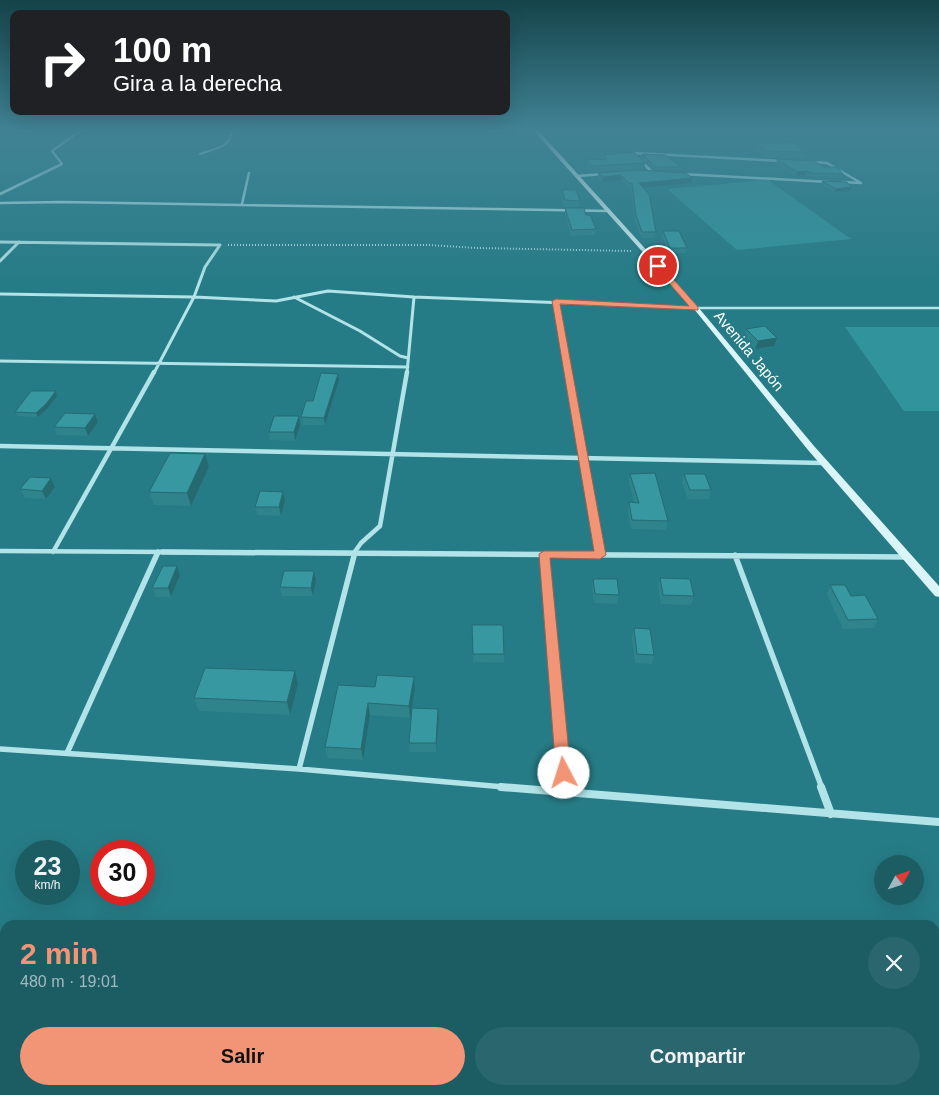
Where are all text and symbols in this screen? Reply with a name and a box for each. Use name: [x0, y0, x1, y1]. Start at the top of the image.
icon: right: [30, 30, 95, 95]
text: 100 m: [113, 30, 212, 69]
text: Gira a la derecha: [113, 71, 282, 96]
pin: [637, 245, 679, 287]
icon: arrive: [644, 252, 672, 280]
street label: Avenida Japón: [711, 307, 788, 394]
position arrow: [537, 746, 589, 798]
speed limit sign: 30: [90, 840, 155, 905]
text: 23: [34, 852, 61, 880]
north arrow: [874, 855, 924, 905]
map controls: [874, 855, 924, 905]
text: km/h: [34, 878, 61, 892]
text: 2 min: [20, 937, 98, 970]
button: close: [868, 937, 920, 989]
text: 480 m · 19:01: [20, 973, 119, 990]
button: Salir: [20, 1027, 465, 1085]
button: Compartir: [475, 1027, 920, 1085]

